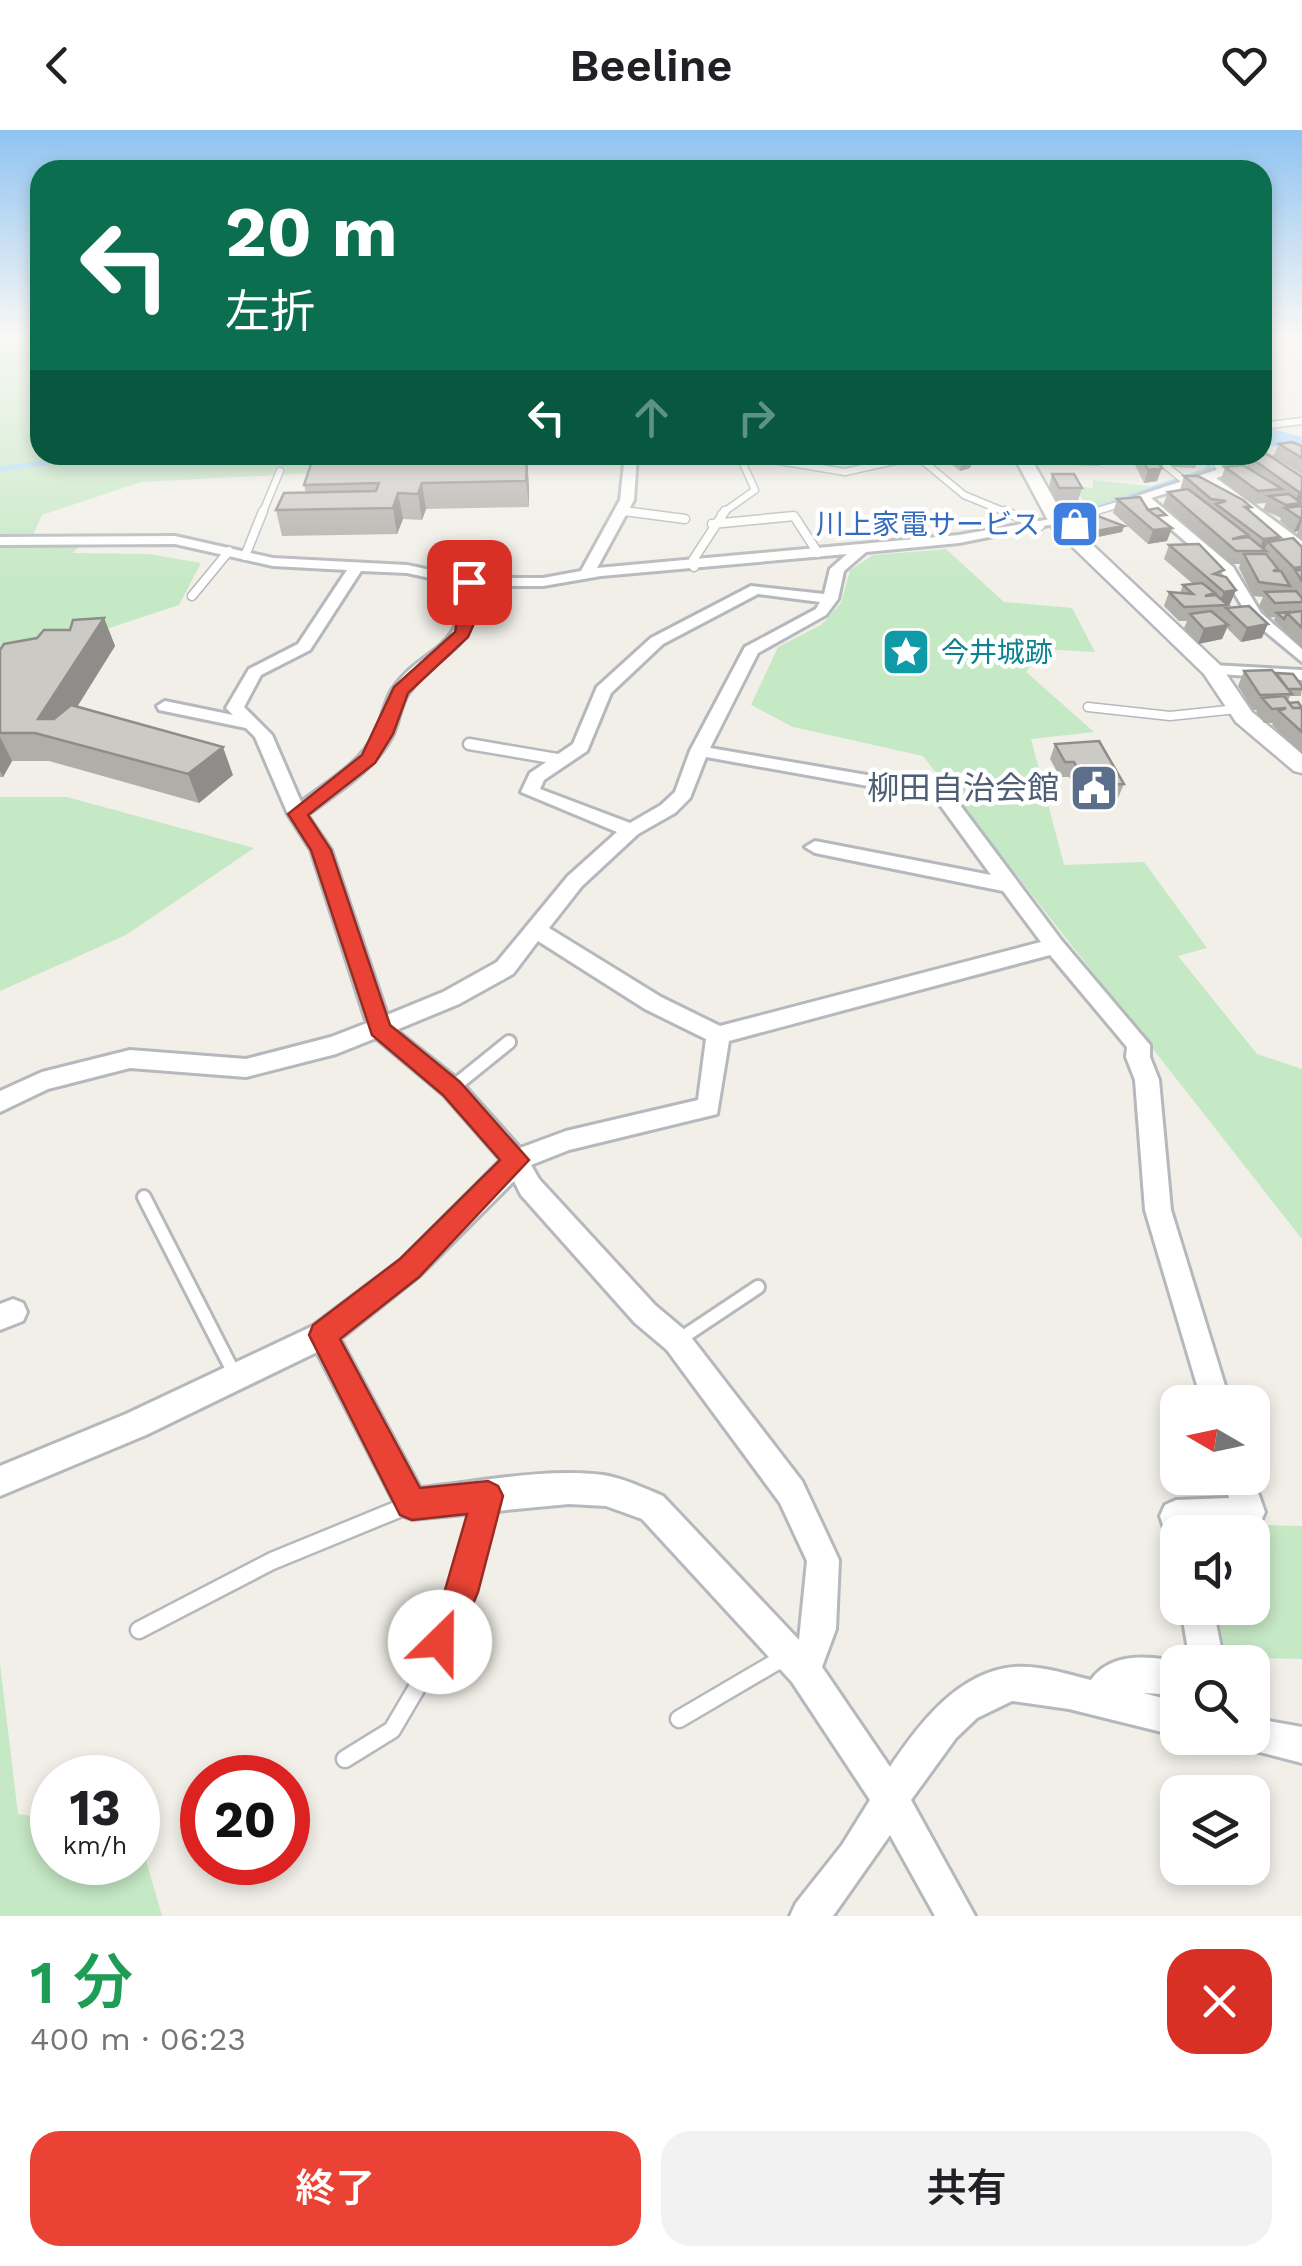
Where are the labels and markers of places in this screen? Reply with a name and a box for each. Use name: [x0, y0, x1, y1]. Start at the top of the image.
shop icon: 川上家電サービス: [1049, 498, 1101, 550]
place label: 川上家電サービス: [816, 508, 1040, 541]
pin: [427, 540, 512, 625]
place icon: 今井城跡: [880, 626, 932, 678]
place label: 今井城跡: [941, 636, 1053, 669]
public building icon: 柳田自治会館: [1068, 762, 1120, 814]
place label: 柳田自治会館: [867, 769, 1059, 807]

